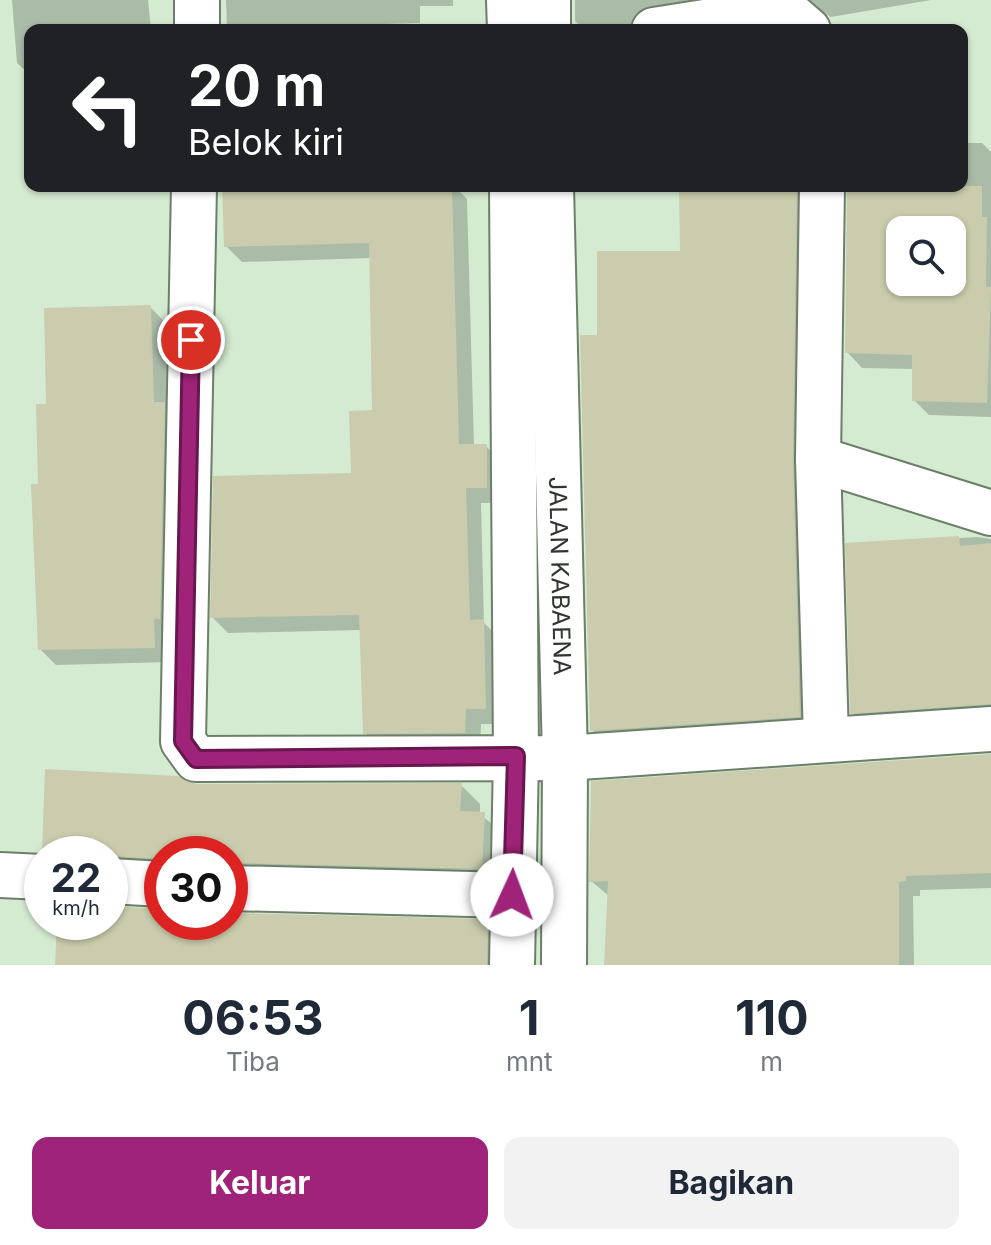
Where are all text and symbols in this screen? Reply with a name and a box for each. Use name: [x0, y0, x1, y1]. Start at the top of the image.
text: 20 m: [188, 52, 325, 120]
icon: left: [56, 56, 160, 160]
text: Belok kiri: [188, 120, 344, 164]
map controls: [886, 216, 966, 296]
button: search: [886, 216, 966, 296]
pin: [157, 306, 225, 374]
icon: arrive: [169, 318, 213, 362]
street label: JALAN KABAENA: [544, 476, 577, 676]
speed limit sign: 30: [144, 836, 248, 940]
text: 22: [51, 853, 101, 902]
position arrow: [470, 853, 554, 937]
text: km/h: [52, 896, 100, 920]
text: 06:53: [182, 988, 324, 1047]
text: 1: [519, 988, 540, 1047]
text: 110: [735, 988, 809, 1047]
text: Tiba: [226, 1046, 280, 1077]
text: mnt: [506, 1046, 553, 1077]
text: m: [760, 1046, 783, 1077]
button: Keluar: [32, 1137, 488, 1229]
button: Bagikan: [504, 1137, 959, 1229]

